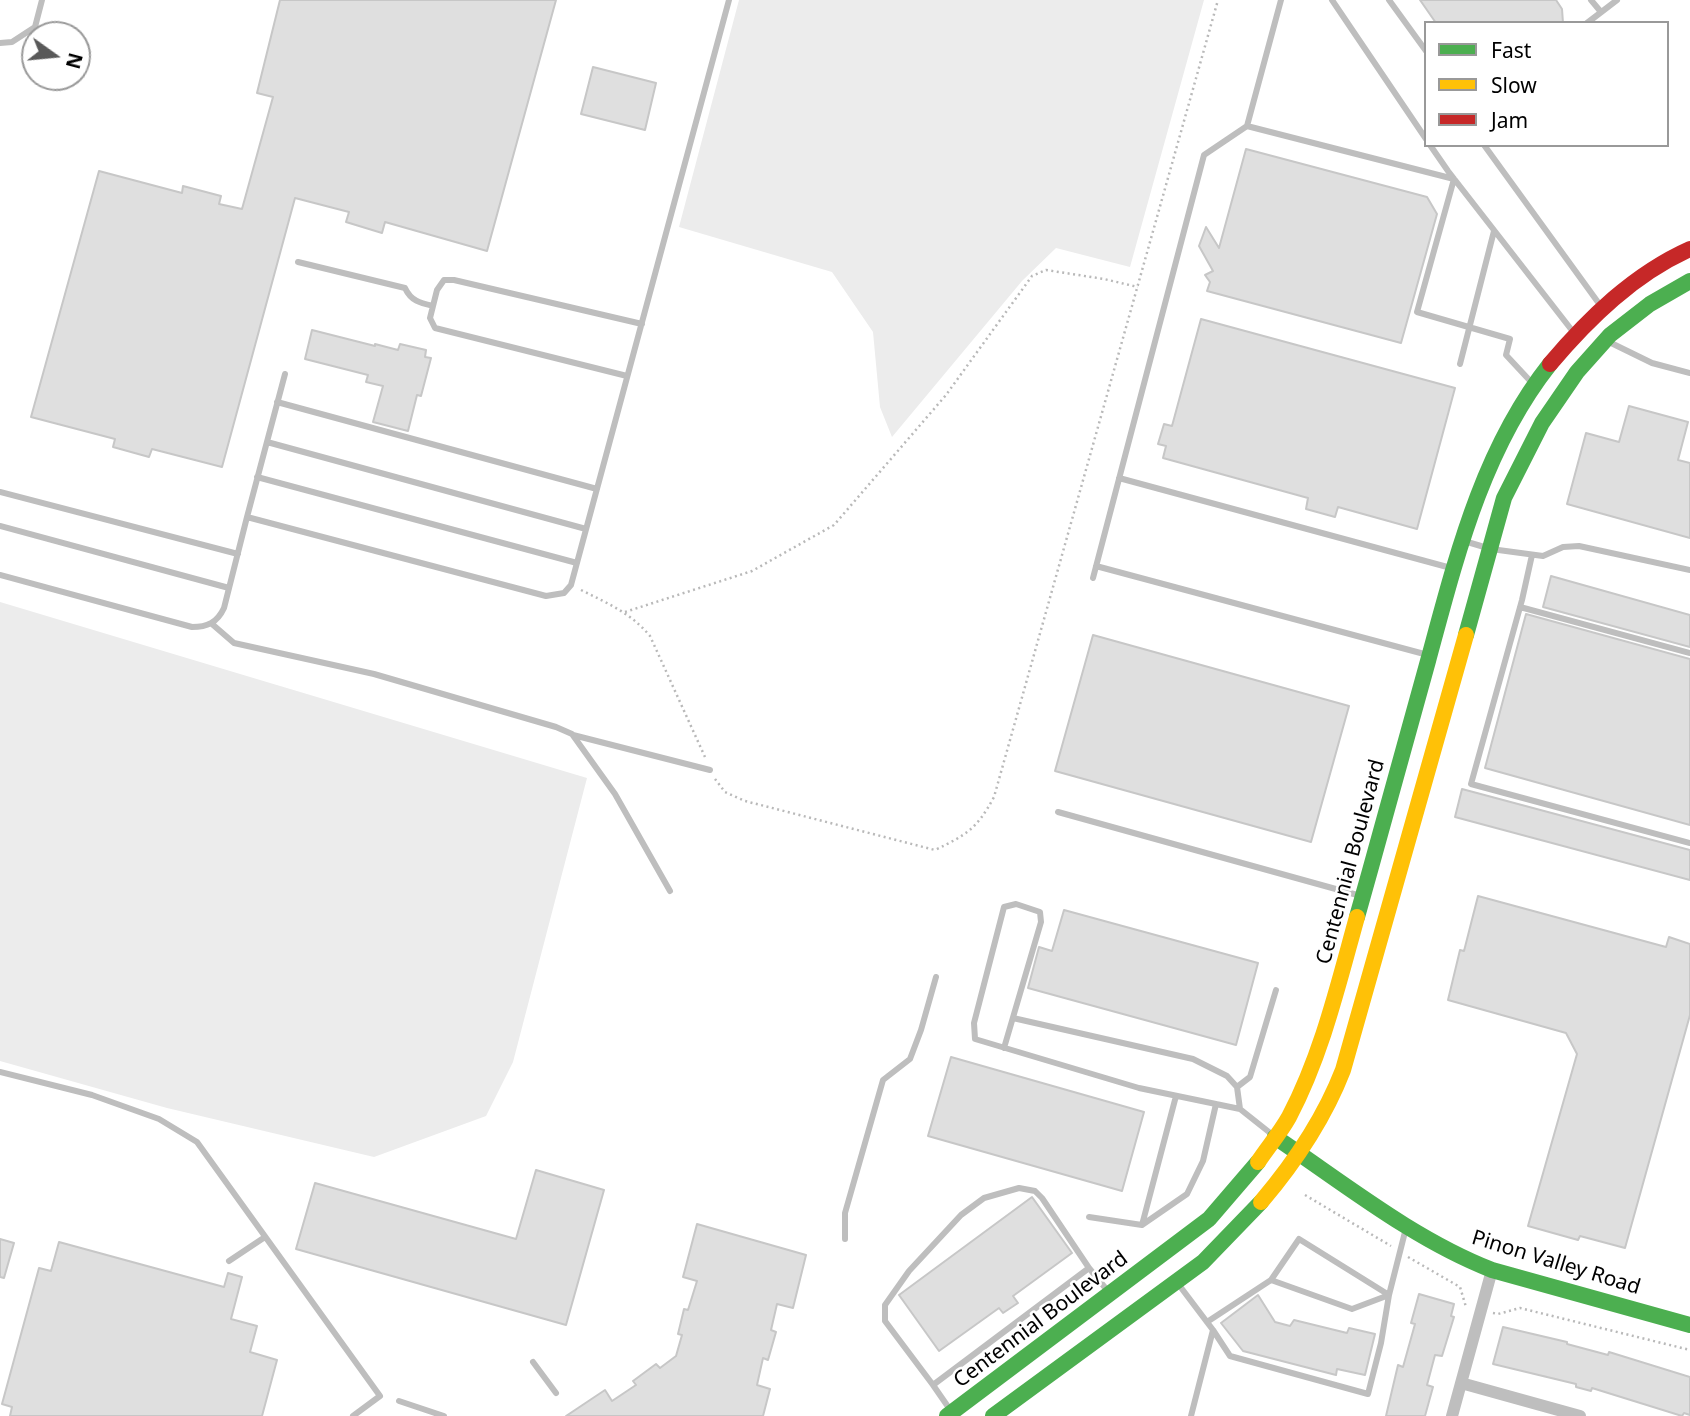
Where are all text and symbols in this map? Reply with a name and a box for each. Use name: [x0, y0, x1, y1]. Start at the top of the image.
north arrow: [21, 21, 91, 91]
legend: [1424, 21, 1669, 147]
text: Fast: [1491, 36, 1531, 64]
text: N: [60, 50, 89, 72]
text: Slow: [1491, 71, 1537, 99]
text: Jam: [1491, 106, 1528, 134]
street label: Centennial Boulevard: [1311, 757, 1391, 967]
street label: Pinon Valley Road: [1469, 1225, 1643, 1301]
street label: Centennial Boulevard: [949, 1246, 1133, 1394]

